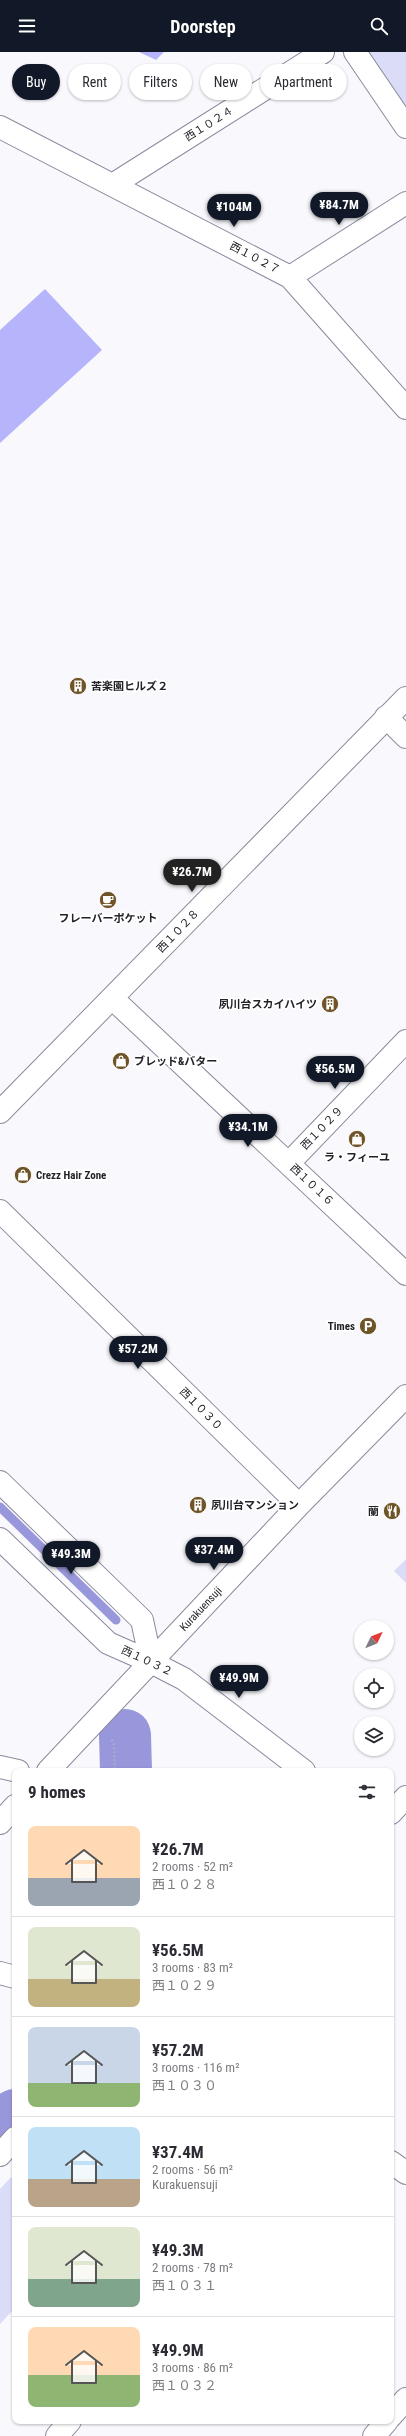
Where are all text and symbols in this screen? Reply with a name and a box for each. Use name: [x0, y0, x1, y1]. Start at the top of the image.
icon: menu: [16, 15, 38, 37]
icon: search: [368, 15, 390, 37]
text: Doorstep: [170, 16, 236, 37]
chip: Buy: [12, 64, 60, 100]
chip: Rent: [68, 64, 121, 100]
chip: Filters: [129, 64, 192, 100]
chip: New: [200, 64, 252, 100]
chip: Apartment: [260, 64, 347, 100]
street label: 西１０２４: [182, 104, 236, 144]
pin: ¥84.7M: [306, 192, 372, 226]
pin: ¥104M: [206, 194, 262, 228]
text: ¥84.7M: [319, 197, 359, 212]
text: ¥104M: [216, 199, 252, 214]
street label: 西１０２７: [228, 239, 282, 277]
building icon: 苦楽園ヒルズ２: [68, 676, 88, 696]
place label: 苦楽園ヒルズ２: [91, 680, 168, 693]
pin: ¥26.7M: [159, 859, 225, 893]
text: ¥26.7M: [172, 864, 212, 879]
cafe icon: フレーバーポケット: [98, 890, 118, 910]
street label: 西１０２８: [154, 907, 202, 955]
place label: フレーバーポケット: [59, 912, 157, 925]
building icon: 夙川台スカイハイツ: [320, 994, 340, 1014]
place label: 夙川台スカイハイツ: [218, 998, 317, 1011]
shop icon: ブレッド&バター: [111, 1051, 131, 1071]
place label: ブレッド&バター: [134, 1055, 217, 1068]
pin: ¥56.5M: [302, 1056, 368, 1090]
text: ¥56.5M: [315, 1061, 355, 1076]
street label: 西１０２９: [298, 1104, 346, 1152]
pin: ¥34.1M: [215, 1114, 281, 1148]
text: ¥34.1M: [228, 1119, 268, 1134]
shop icon: ラ・フィーユ: [347, 1129, 367, 1149]
place label: ラ・フィーユ: [324, 1151, 390, 1164]
street label: 西１０１６: [287, 1161, 337, 1209]
shop icon: Crezz Hair Zone: [13, 1165, 33, 1185]
place label: Crezz Hair Zone: [36, 1169, 106, 1182]
parking icon: Times: [358, 1316, 378, 1336]
place label: Times: [328, 1320, 355, 1333]
pin: ¥57.2M: [105, 1336, 171, 1370]
text: ¥57.2M: [118, 1341, 158, 1356]
street label: 西１０３０: [177, 1385, 225, 1433]
building icon: 夙川台マンション: [188, 1495, 208, 1515]
place label: 夙川台マンション: [211, 1499, 299, 1512]
restaurant icon: 蘭: [382, 1501, 402, 1521]
place label: 蘭: [368, 1505, 379, 1518]
pin: ¥37.4M: [181, 1537, 247, 1571]
pin: ¥49.3M: [38, 1541, 104, 1575]
text: ¥37.4M: [194, 1542, 234, 1557]
text: ¥49.3M: [51, 1546, 91, 1561]
street label: Kurakuensuji: [177, 1584, 225, 1634]
north arrow: [354, 1620, 394, 1660]
map controls: [354, 1620, 394, 1756]
street label: 西１０３２: [119, 1643, 175, 1679]
pin: ¥49.9M: [206, 1665, 272, 1699]
button: locate: [354, 1668, 394, 1708]
text: ¥49.9M: [219, 1670, 259, 1685]
button: layers: [354, 1716, 394, 1756]
icon: filters: [356, 1781, 378, 1803]
text: 9 homes: [28, 1782, 86, 1802]
text: ¥26.7M: [152, 1839, 204, 1859]
icon: home: [60, 1842, 108, 1890]
text: 2 rooms · 52 m²: [152, 1859, 233, 1874]
text: 西１０２８: [152, 1877, 217, 1892]
text: ¥56.5M: [152, 1940, 204, 1960]
icon: home: [60, 1943, 108, 1991]
text: 3 rooms · 83 m²: [152, 1960, 233, 1975]
text: 西１０２９: [152, 1978, 217, 1993]
text: ¥57.2M: [152, 2040, 204, 2060]
icon: home: [60, 2043, 108, 2091]
text: 3 rooms · 116 m²: [152, 2060, 239, 2075]
text: 西１０３０: [152, 2078, 217, 2093]
text: ¥37.4M: [152, 2142, 204, 2162]
icon: home: [60, 2143, 108, 2191]
text: 2 rooms · 56 m²: [152, 2162, 233, 2177]
text: Kurakuensuji: [152, 2177, 218, 2192]
text: ¥49.3M: [152, 2240, 204, 2260]
icon: home: [60, 2243, 108, 2291]
text: 2 rooms · 78 m²: [152, 2260, 233, 2275]
text: 西１０３１: [152, 2278, 217, 2293]
text: ¥49.9M: [152, 2340, 204, 2360]
icon: home: [60, 2343, 108, 2391]
text: 3 rooms · 86 m²: [152, 2360, 233, 2375]
text: 西１０３２: [152, 2378, 217, 2393]

